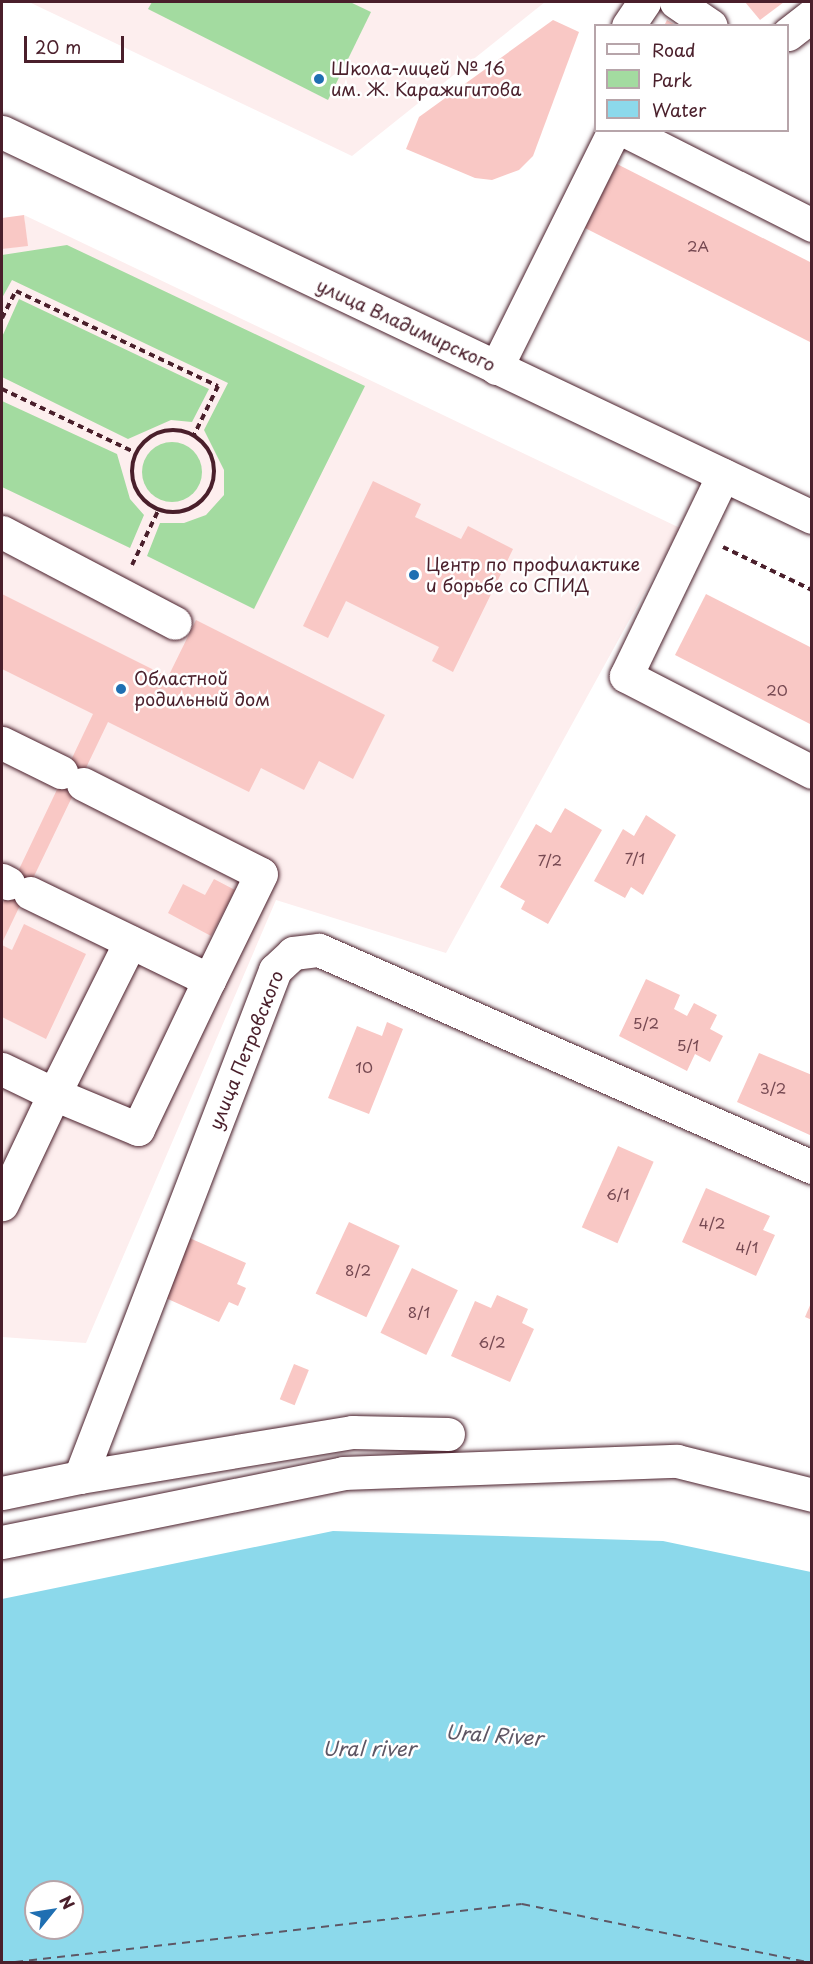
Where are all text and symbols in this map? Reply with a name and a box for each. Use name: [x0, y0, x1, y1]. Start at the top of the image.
scale bar: [27, 24, 128, 62]
legend: [594, 24, 789, 132]
text: 20 m: [35, 33, 81, 60]
text: Road: [652, 36, 696, 63]
place label: Школа-лицей № 16 им. Ж. Каражигитова: [331, 58, 522, 100]
text: Park: [652, 66, 692, 93]
marker: Школа-лицей № 16 им. Ж. Каражигитова: [312, 72, 326, 86]
text: Water: [652, 96, 706, 123]
house number: 2А: [687, 237, 709, 255]
street label: улица Владимирского: [313, 274, 499, 376]
place label: Центр по профилактике и борьбе со СПИД: [426, 554, 641, 596]
marker: Центр по профилактике и борьбе со СПИД: [407, 568, 421, 582]
place label: Областной родильный дом: [134, 668, 271, 710]
marker: Областной родильный дом: [112, 680, 130, 698]
house number: 20: [766, 681, 788, 699]
house number: 7/1: [625, 849, 645, 867]
house number: 7/2: [538, 851, 562, 869]
street label: улица Петровского: [204, 967, 288, 1133]
house number: 5/2: [633, 1014, 659, 1032]
house number: 5/1: [677, 1036, 699, 1054]
house number: 10: [355, 1058, 373, 1076]
house number: 3/2: [760, 1079, 786, 1097]
house number: 6/1: [606, 1185, 630, 1203]
house number: 4/2: [699, 1214, 725, 1232]
house number: 4/1: [736, 1238, 758, 1256]
house number: 8/2: [345, 1261, 371, 1279]
house number: 8/1: [408, 1303, 430, 1321]
house number: 6/2: [478, 1333, 506, 1351]
water label: Ural River: [444, 1720, 544, 1750]
water label: Ural river: [322, 1736, 416, 1760]
north arrow: [24, 1880, 84, 1940]
text: N: [54, 1891, 81, 1913]

